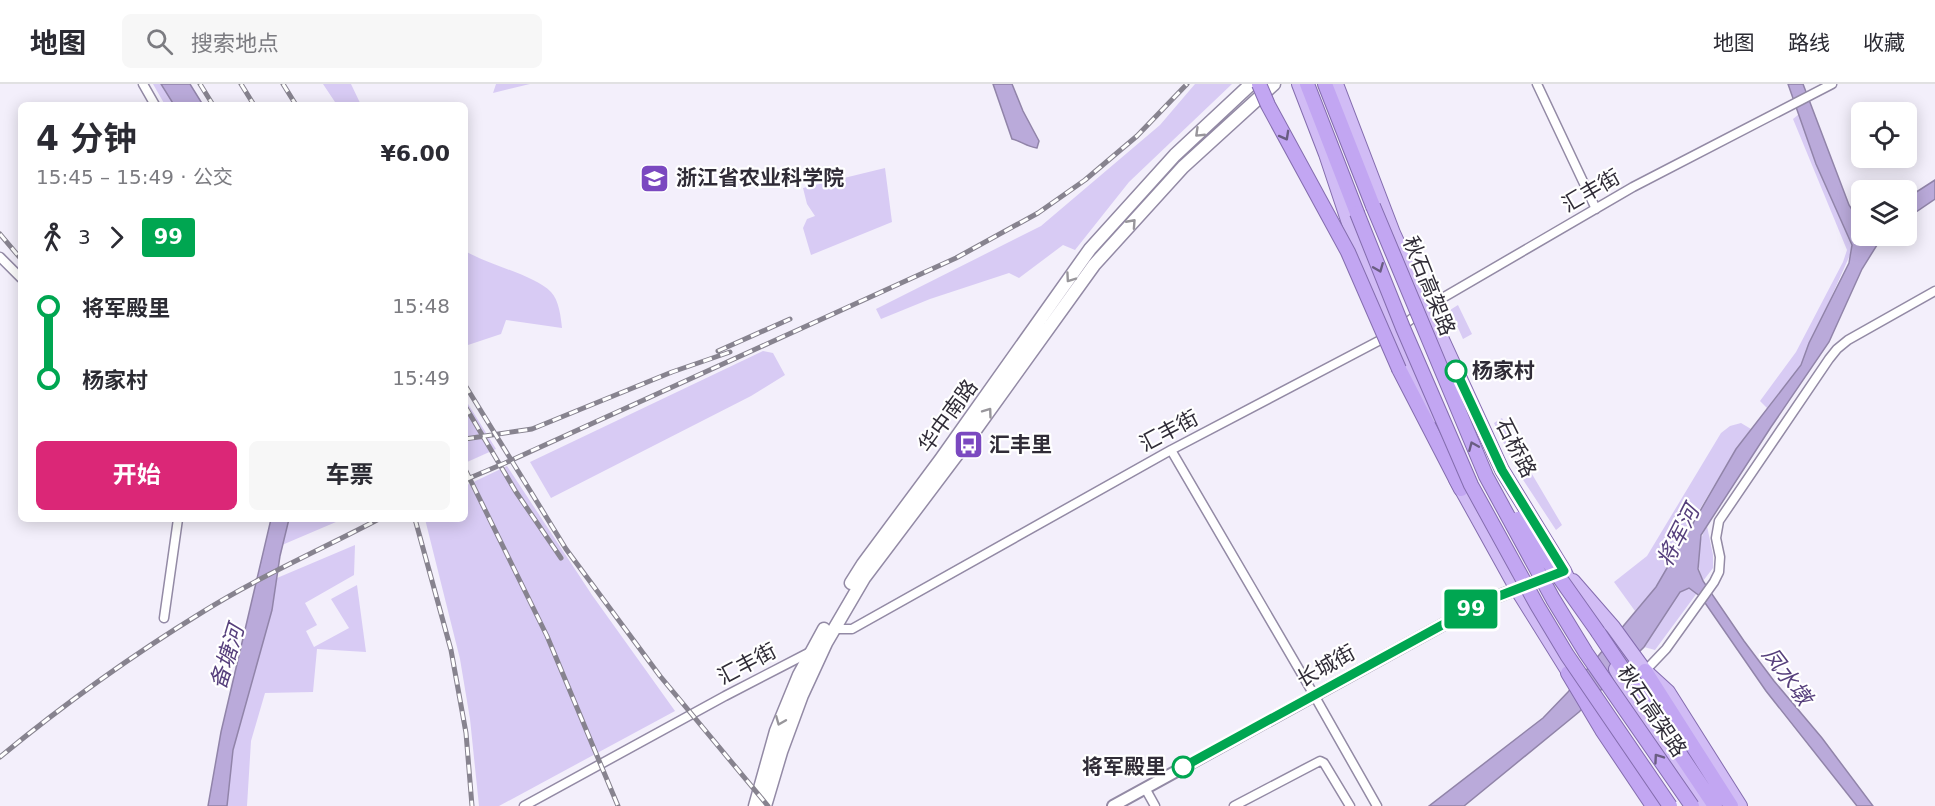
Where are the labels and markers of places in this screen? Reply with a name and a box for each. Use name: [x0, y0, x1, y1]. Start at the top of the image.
school or university icon: 浙江省农业科学院: [639, 162, 671, 194]
place label: 浙江省农业科学院: [676, 166, 844, 190]
place label: 杨家村: [1472, 359, 1535, 383]
marker: 杨家村: [1445, 360, 1467, 382]
bus stop icon: 汇丰里: [952, 429, 984, 461]
place label: 汇丰里: [989, 433, 1052, 457]
place label: 将军殿里: [1082, 755, 1166, 779]
marker: 将军殿里: [1172, 756, 1194, 778]

